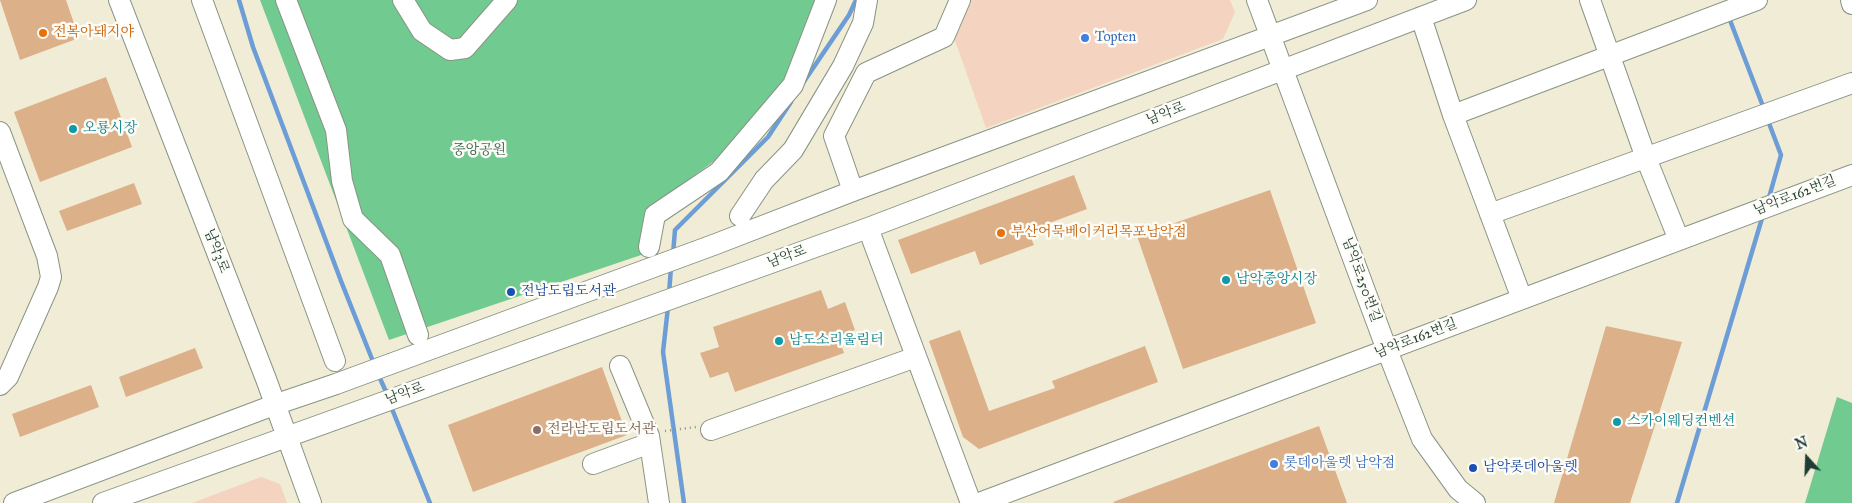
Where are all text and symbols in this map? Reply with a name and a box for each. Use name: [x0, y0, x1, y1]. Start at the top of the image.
place label: 전복아돼지야: [53, 25, 134, 41]
marker: 전복아돼지야: [37, 27, 49, 39]
place label: Topten: [1095, 30, 1136, 46]
marker: Topten: [1079, 32, 1091, 44]
street label: 남악로: [1144, 99, 1188, 129]
place label: 오룡시장: [83, 121, 137, 137]
marker: 오룡시장: [67, 123, 79, 135]
park label: 중앙공원: [452, 143, 506, 159]
street label: 남악로162번길: [1751, 173, 1839, 219]
place label: 부산어묵베이커리목포남악점: [1011, 225, 1187, 241]
street label: 남악3로: [200, 226, 232, 276]
marker: 부산어묵베이커리목포남악점: [995, 227, 1007, 239]
street label: 남악로250번길: [1338, 235, 1384, 325]
street label: 남악로: [765, 242, 809, 272]
place label: 남악중앙시장: [1236, 272, 1317, 288]
marker: 남악중앙시장: [1220, 274, 1232, 286]
place label: 전남도립도서관: [521, 284, 616, 300]
marker: 전남도립도서관: [505, 286, 517, 298]
street label: 남악로162번길: [1372, 316, 1460, 362]
place label: 남도소리울림터: [789, 333, 884, 349]
marker: 남도소리울림터: [773, 335, 785, 347]
street label: 남악로: [383, 379, 427, 409]
place label: 스카이웨딩컨벤션: [1627, 414, 1735, 430]
marker: 스카이웨딩컨벤션: [1611, 416, 1623, 428]
place label: 전라남도립도서관: [547, 422, 655, 438]
marker: 전라남도립도서관: [531, 424, 543, 436]
north arrow: [1782, 433, 1832, 483]
text: N: [1793, 433, 1810, 453]
place label: 롯데아울렛 남악점: [1284, 456, 1395, 472]
marker: 롯데아울렛 남악점: [1268, 458, 1280, 470]
place label: 남악롯데아울렛: [1483, 460, 1578, 476]
marker: 남악롯데아울렛: [1467, 462, 1479, 474]

